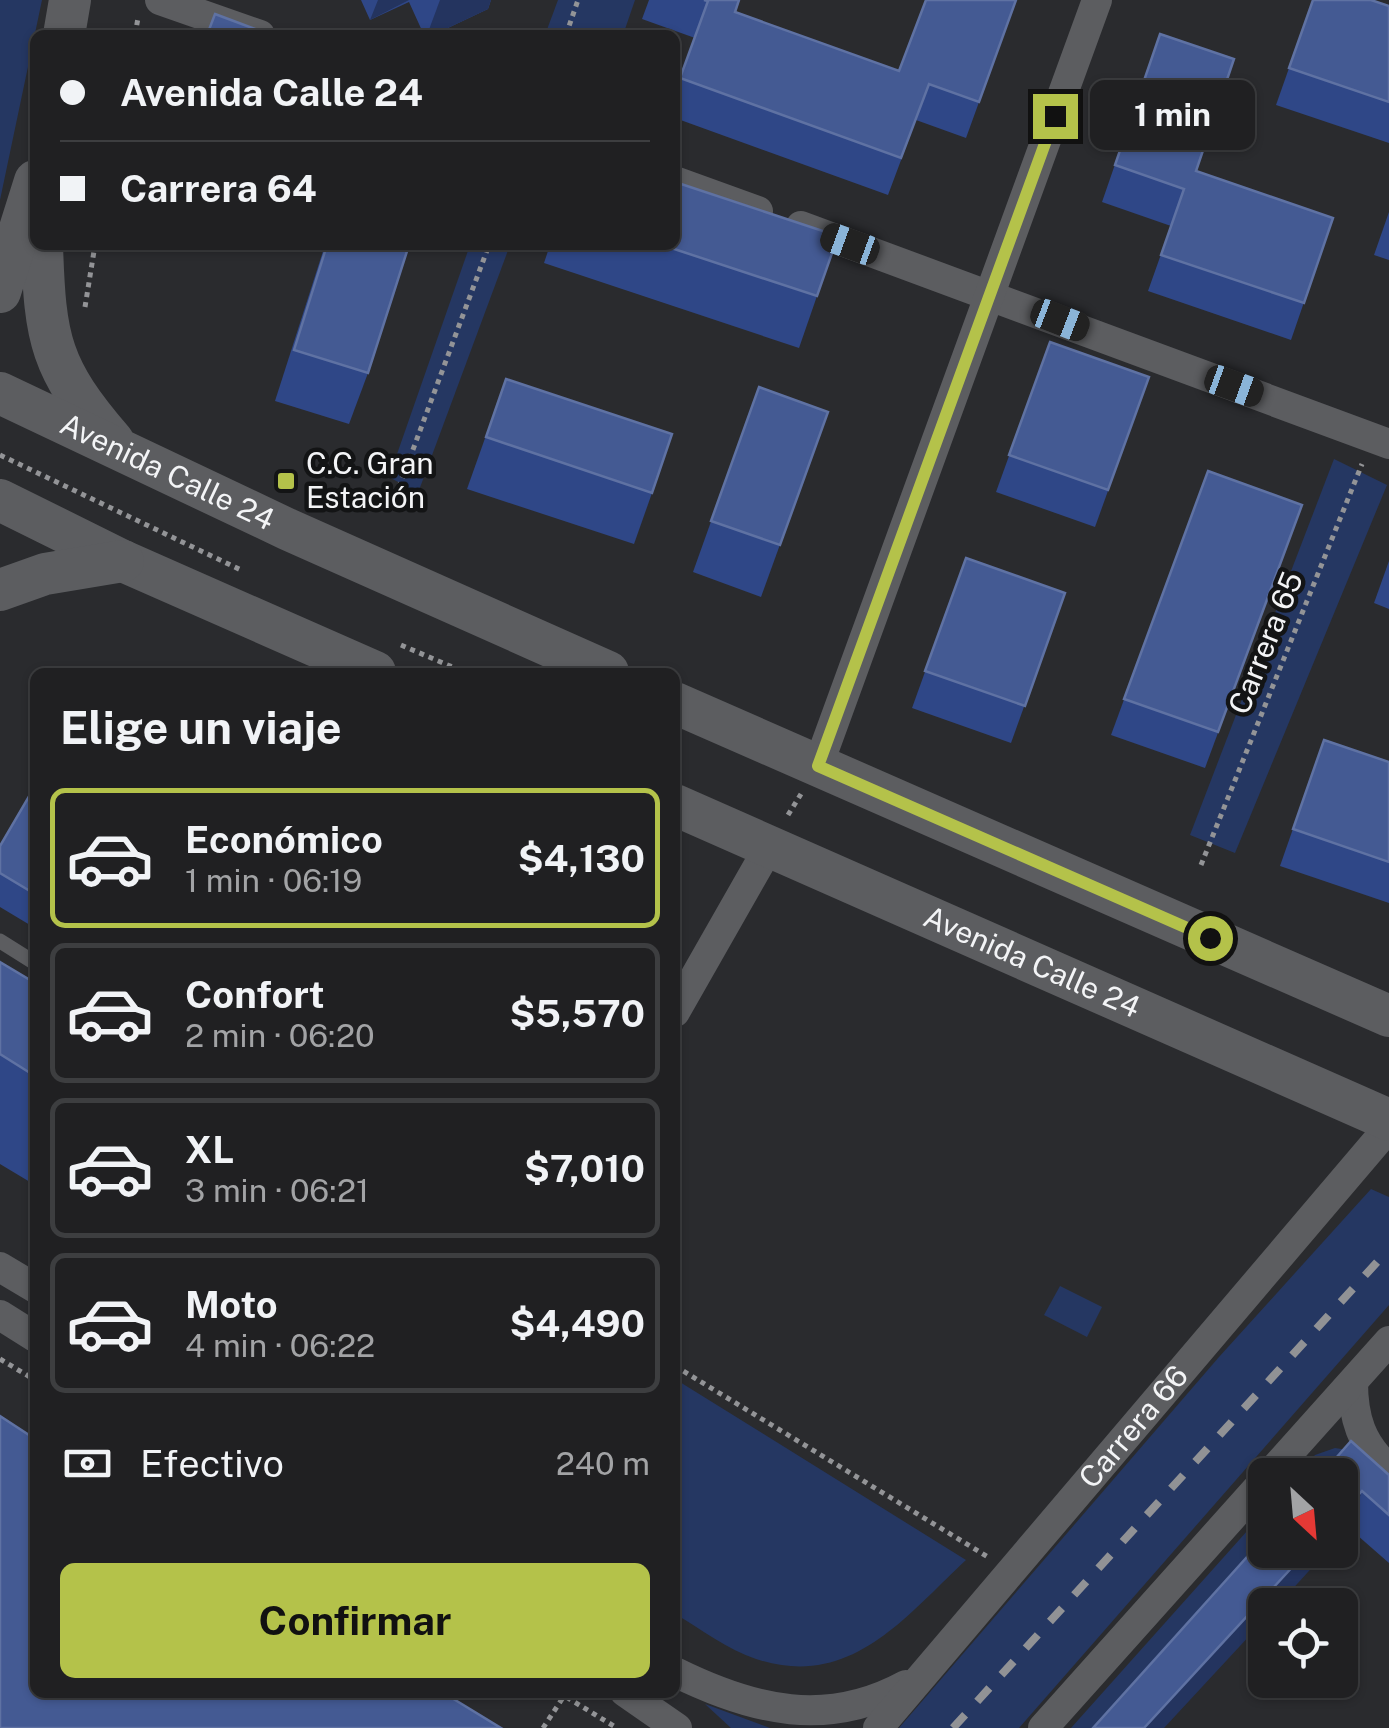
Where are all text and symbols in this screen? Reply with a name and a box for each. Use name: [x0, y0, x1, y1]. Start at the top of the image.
text: Avenida Calle 24: [120, 70, 423, 115]
callout: 1 min: [1090, 81, 1255, 151]
route end: [1033, 94, 1078, 139]
text: 1 min: [1134, 96, 1211, 133]
text: Carrera 64: [120, 166, 317, 211]
car: [817, 220, 883, 268]
car: [1027, 295, 1093, 345]
car: [1201, 362, 1267, 410]
street label: Avenida Calle 24: [55, 405, 280, 537]
place label: C.C. Gran Estación: [306, 445, 434, 515]
marker: C.C. Gran Estación: [275, 470, 297, 492]
street label: Carrera 65: [1220, 566, 1310, 719]
text: Elige un viaje: [60, 701, 342, 754]
icon: car: [65, 813, 155, 903]
text: Económico: [185, 817, 383, 862]
text: $4,130: [518, 836, 645, 881]
text: 1 min · 06:19: [185, 862, 362, 899]
street label: Avenida Calle 24: [918, 898, 1146, 1025]
route start: [1188, 916, 1233, 961]
icon: car: [65, 968, 155, 1058]
text: Confort: [185, 972, 325, 1017]
text: $5,570: [509, 991, 645, 1036]
text: 2 min · 06:20: [185, 1017, 375, 1054]
icon: car: [65, 1123, 155, 1213]
text: XL: [185, 1127, 234, 1172]
text: $7,010: [524, 1146, 645, 1191]
text: 3 min · 06:21: [185, 1172, 369, 1209]
icon: car: [65, 1278, 155, 1368]
text: Moto: [185, 1282, 278, 1327]
text: $4,490: [509, 1301, 645, 1346]
text: 4 min · 06:22: [185, 1327, 375, 1364]
street label: Carrera 66: [1071, 1358, 1195, 1495]
icon: cash: [60, 1436, 115, 1491]
text: Efectivo: [140, 1441, 284, 1486]
text: 240 m: [556, 1445, 650, 1482]
north arrow: [1248, 1458, 1358, 1568]
map controls: [1248, 1458, 1358, 1698]
button: Confirmar: [60, 1563, 650, 1678]
button: locate: [1248, 1588, 1358, 1698]

